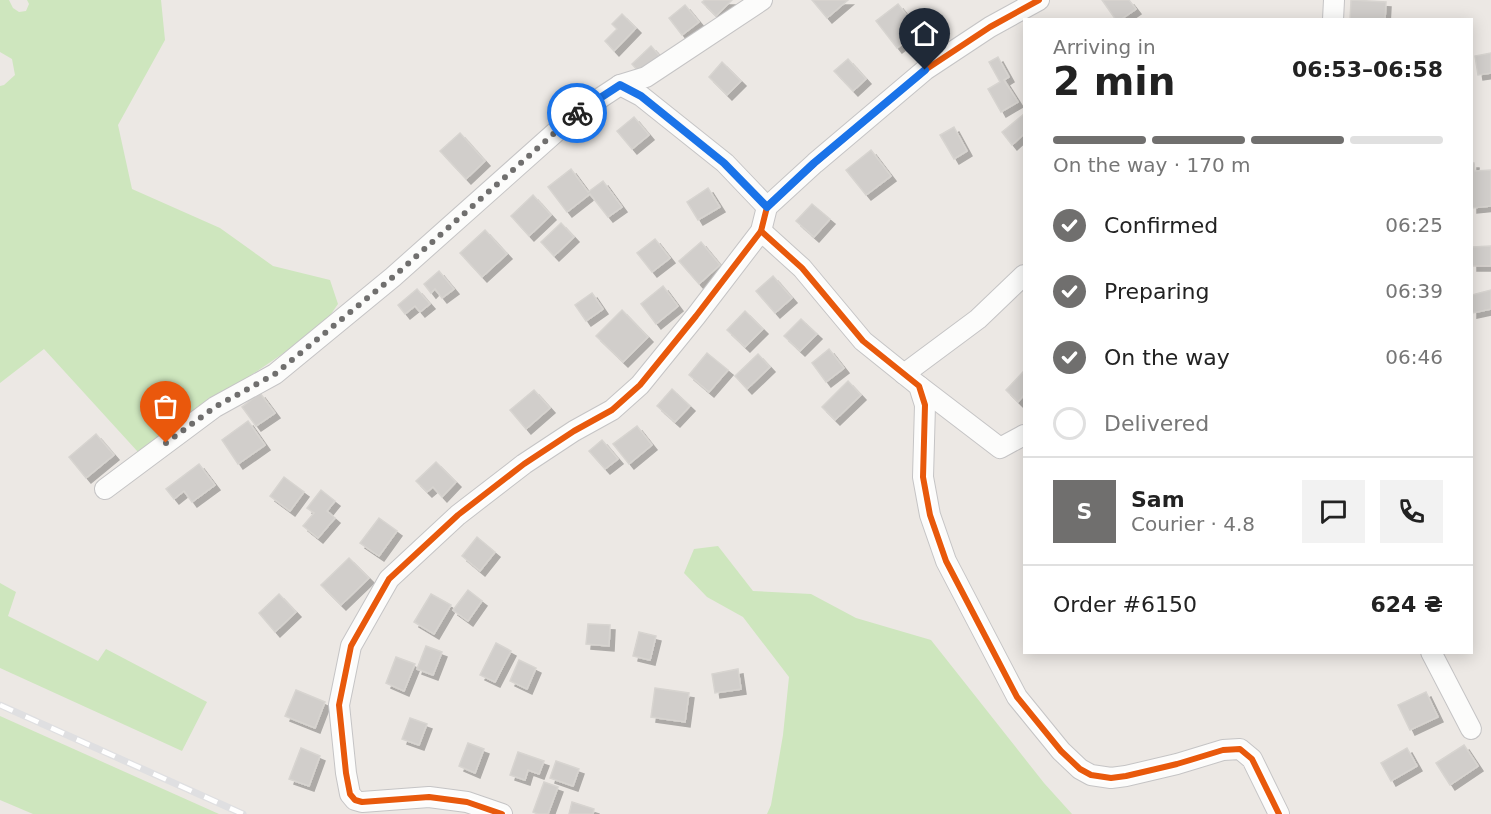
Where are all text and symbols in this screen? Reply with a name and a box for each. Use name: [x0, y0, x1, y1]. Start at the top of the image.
pin: [899, 8, 950, 70]
icon: home: [908, 17, 941, 50]
text: Arriving in: [1053, 35, 1156, 59]
text: 06:53–06:58: [1292, 57, 1443, 82]
text: 2 min: [1053, 59, 1175, 104]
courier: [547, 83, 607, 143]
icon: bike: [561, 97, 594, 130]
text: On the way · 170 m: [1053, 153, 1251, 177]
icon: check: [1053, 209, 1086, 242]
text: Confirmed: [1104, 213, 1218, 238]
text: 06:25: [1385, 213, 1443, 237]
icon: check: [1053, 275, 1086, 308]
text: Preparing: [1104, 279, 1210, 304]
text: 06:39: [1385, 279, 1443, 303]
icon: check: [1053, 341, 1086, 374]
text: On the way: [1104, 345, 1230, 370]
text: 06:46: [1385, 345, 1443, 369]
pin: [140, 381, 191, 443]
icon: bag: [149, 390, 182, 423]
text: Delivered: [1104, 411, 1209, 436]
button: chat: [1302, 480, 1365, 543]
button: phone: [1380, 480, 1443, 543]
text: Sam: [1131, 487, 1185, 512]
text: S: [1077, 499, 1092, 524]
text: Courier · 4.8: [1131, 512, 1255, 536]
text: Order #6150: [1053, 592, 1197, 617]
text: 624 ₴: [1371, 592, 1443, 617]

